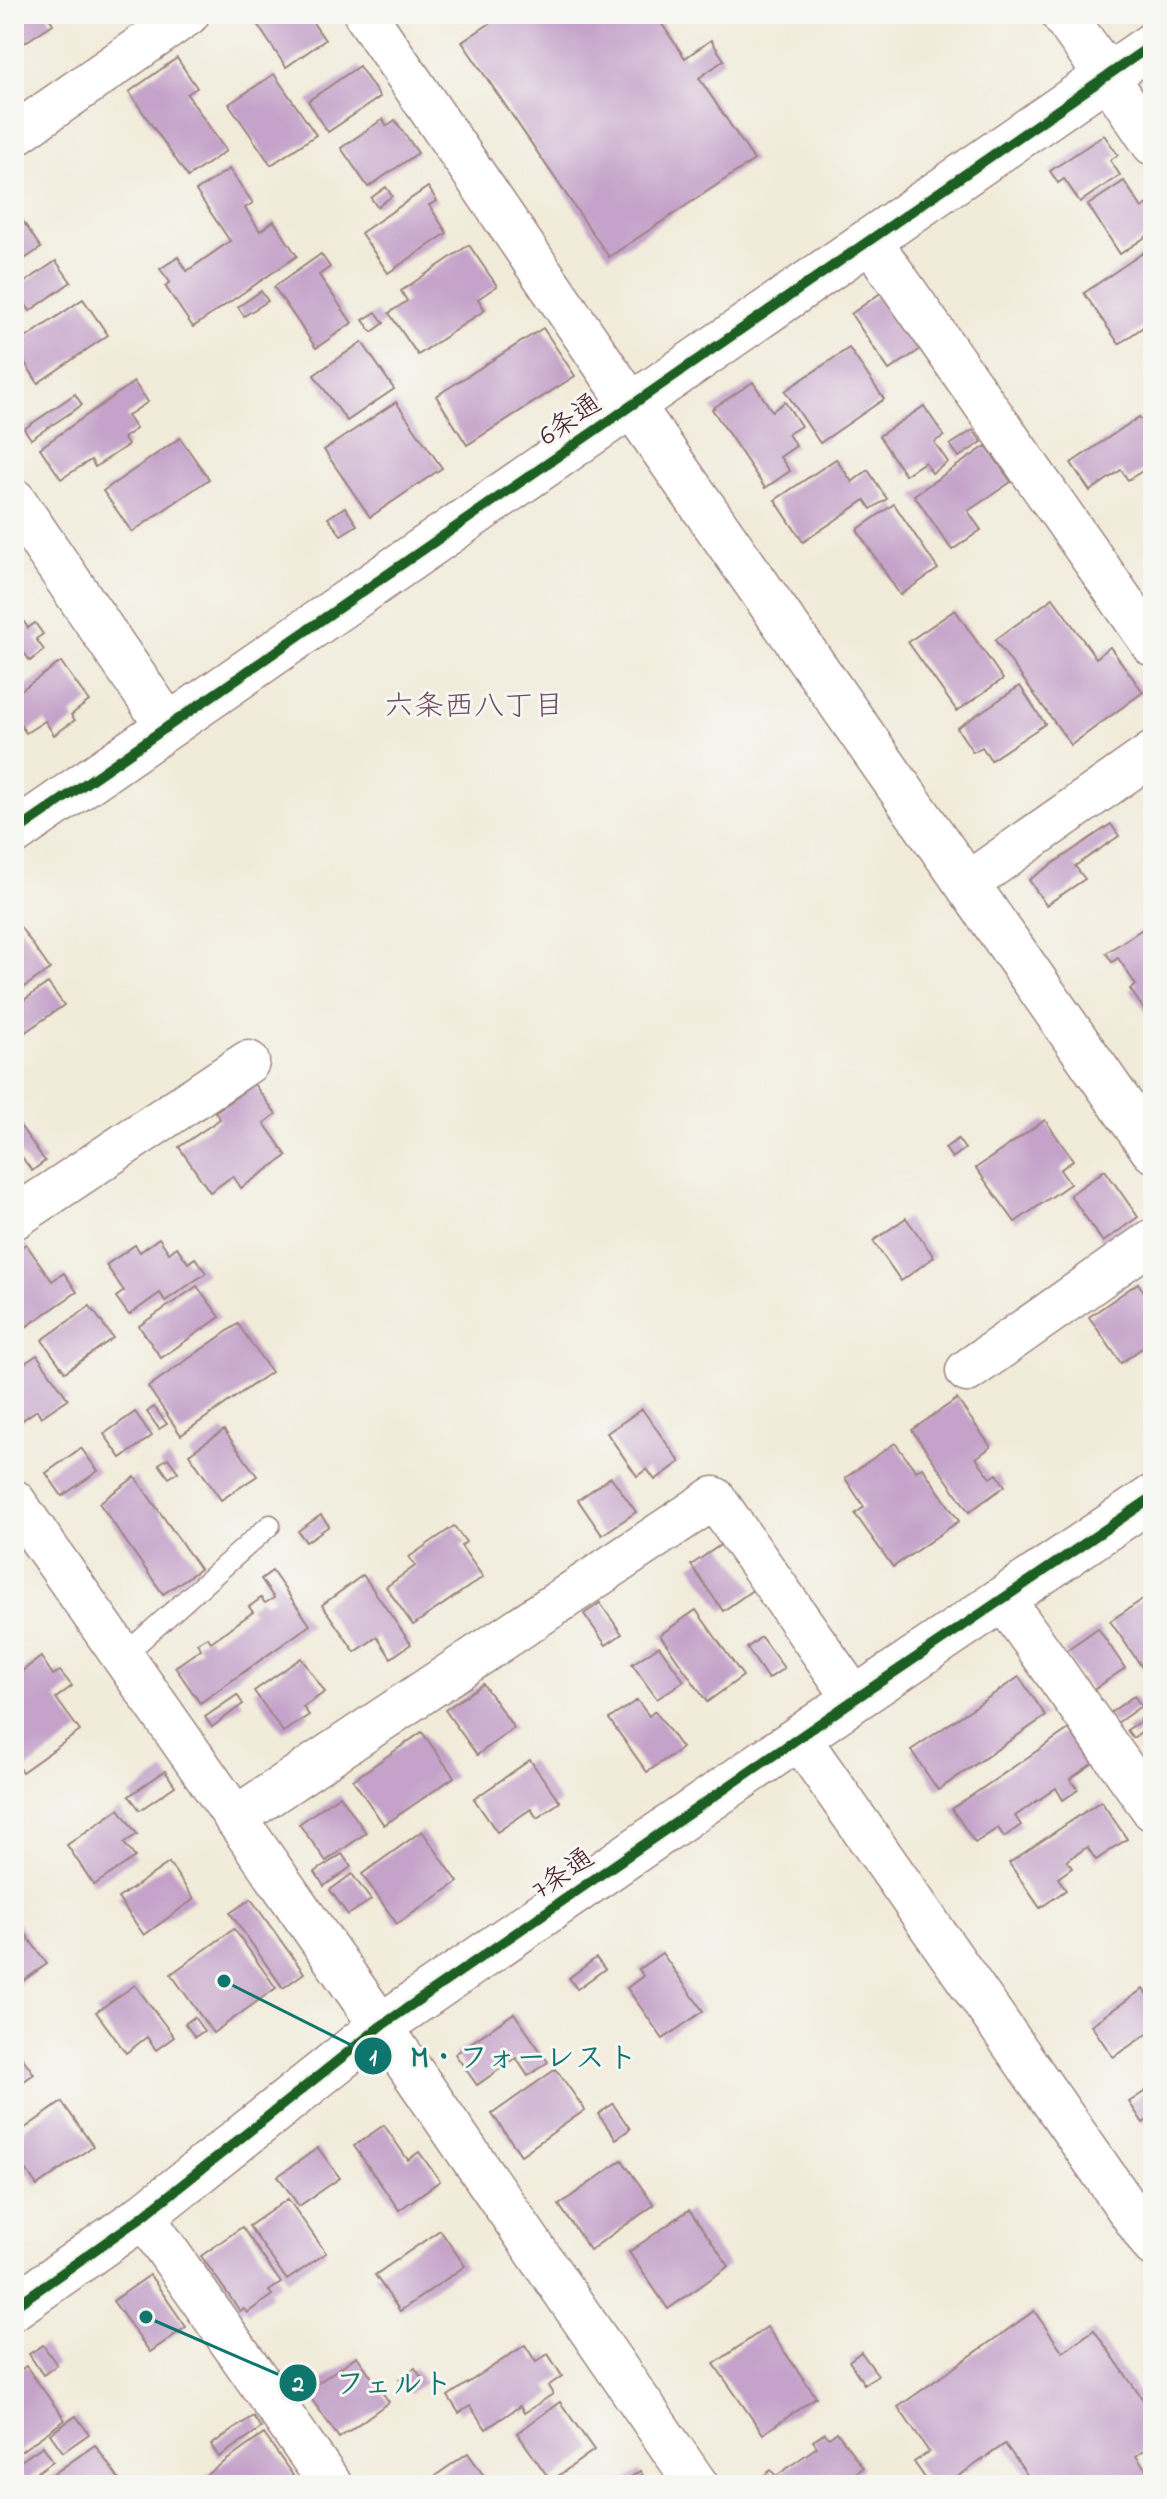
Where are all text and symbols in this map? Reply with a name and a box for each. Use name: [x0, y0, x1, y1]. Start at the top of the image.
street label: 6条通: [531, 384, 611, 457]
district label: 六条西八丁目: [384, 686, 564, 730]
street label: 7条通: [525, 1839, 603, 1911]
callout: M・フォーレスト: [353, 2029, 654, 2083]
text: M・フォーレスト: [410, 2038, 638, 2082]
text: 1: [369, 2042, 377, 2077]
callout: フェルト: [278, 2356, 470, 2410]
text: フェルト: [335, 2364, 453, 2408]
text: 2: [291, 2368, 304, 2403]

